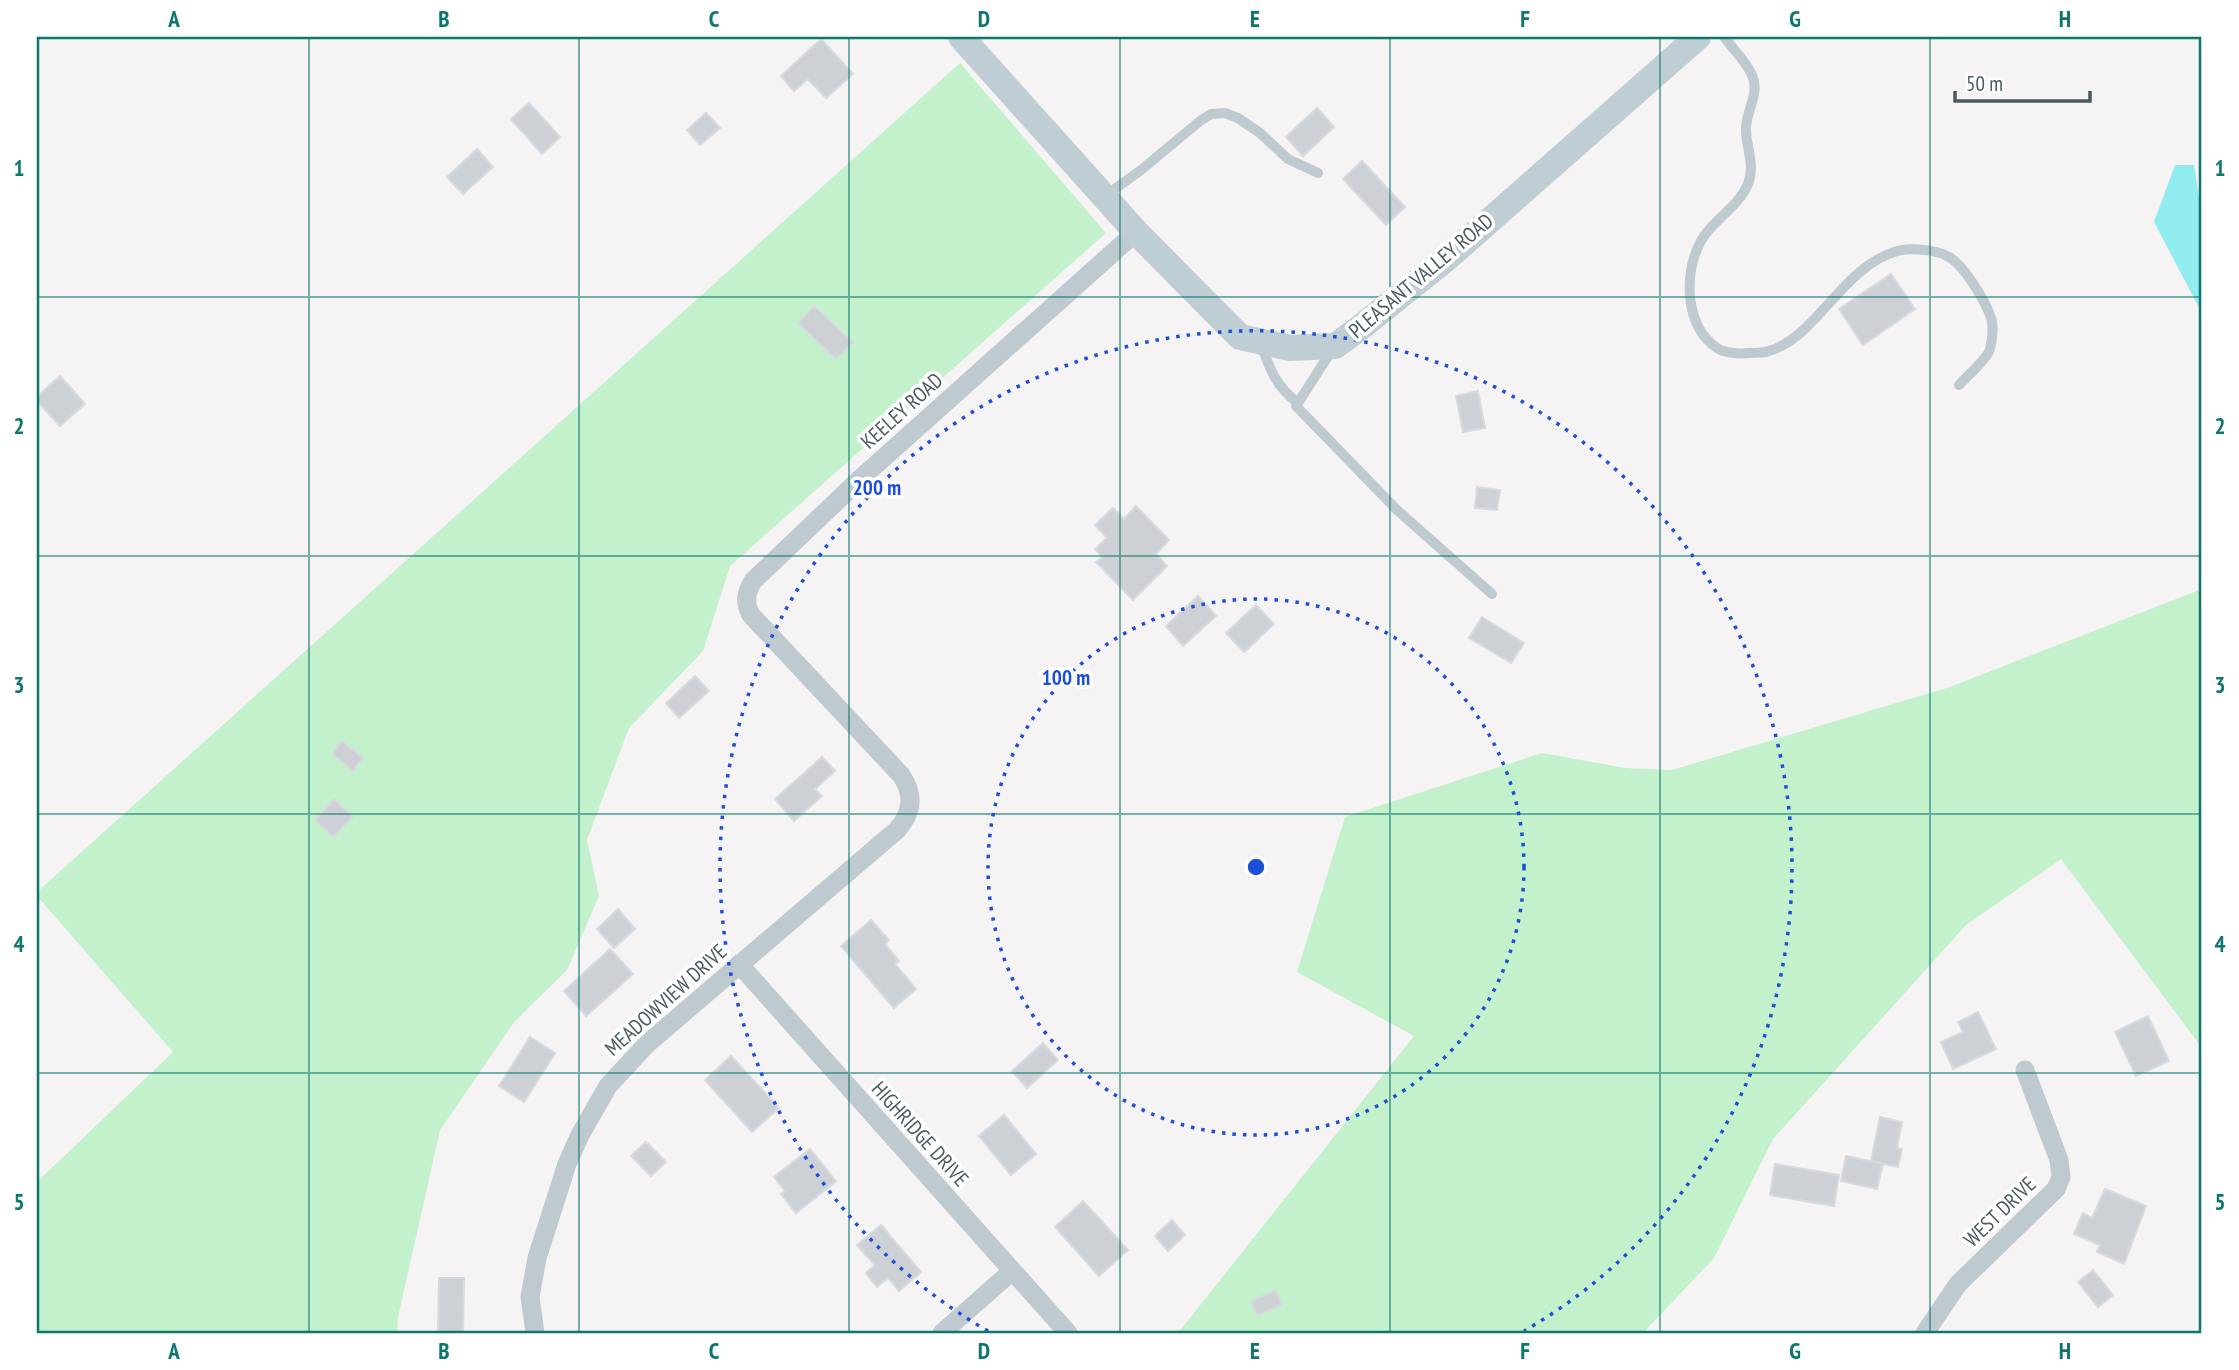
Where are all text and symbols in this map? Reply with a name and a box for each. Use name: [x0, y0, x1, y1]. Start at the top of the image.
text: A: [167, 4, 180, 33]
text: B: [438, 4, 450, 33]
text: C: [709, 4, 720, 33]
text: D: [978, 4, 990, 33]
text: E: [1250, 4, 1260, 33]
text: F: [1520, 4, 1530, 33]
text: G: [1789, 4, 1801, 33]
text: H: [2059, 4, 2071, 33]
scale bar: [1955, 60, 2090, 104]
text: 50 m: [1966, 70, 2003, 97]
text: 1: [14, 153, 25, 182]
text: 1: [2215, 153, 2226, 182]
street label: PLEASANT VALLEY ROAD: [1343, 207, 1498, 344]
street label: KEELEY ROAD: [855, 367, 948, 455]
text: 2: [14, 411, 25, 440]
text: 2: [2215, 411, 2226, 440]
text: 200 m: [853, 474, 901, 501]
text: 100 m: [1042, 664, 1090, 691]
text: 3: [14, 670, 25, 699]
text: 3: [2215, 670, 2226, 699]
centre of rings: [1244, 855, 1268, 879]
text: 4: [14, 929, 25, 958]
text: 4: [2215, 929, 2226, 958]
street label: MEADOWVIEW DRIVE: [599, 938, 732, 1062]
street label: HIGHRIDGE DRIVE: [866, 1075, 975, 1192]
street label: WEST DRIVE: [1958, 1171, 2041, 1253]
text: 5: [14, 1187, 25, 1216]
text: 5: [2215, 1187, 2226, 1216]
text: A: [167, 1336, 180, 1365]
text: B: [438, 1336, 450, 1365]
text: C: [709, 1336, 720, 1365]
text: D: [978, 1336, 990, 1365]
text: E: [1250, 1336, 1260, 1365]
text: F: [1520, 1336, 1530, 1365]
text: G: [1789, 1336, 1801, 1365]
text: H: [2059, 1336, 2071, 1365]

